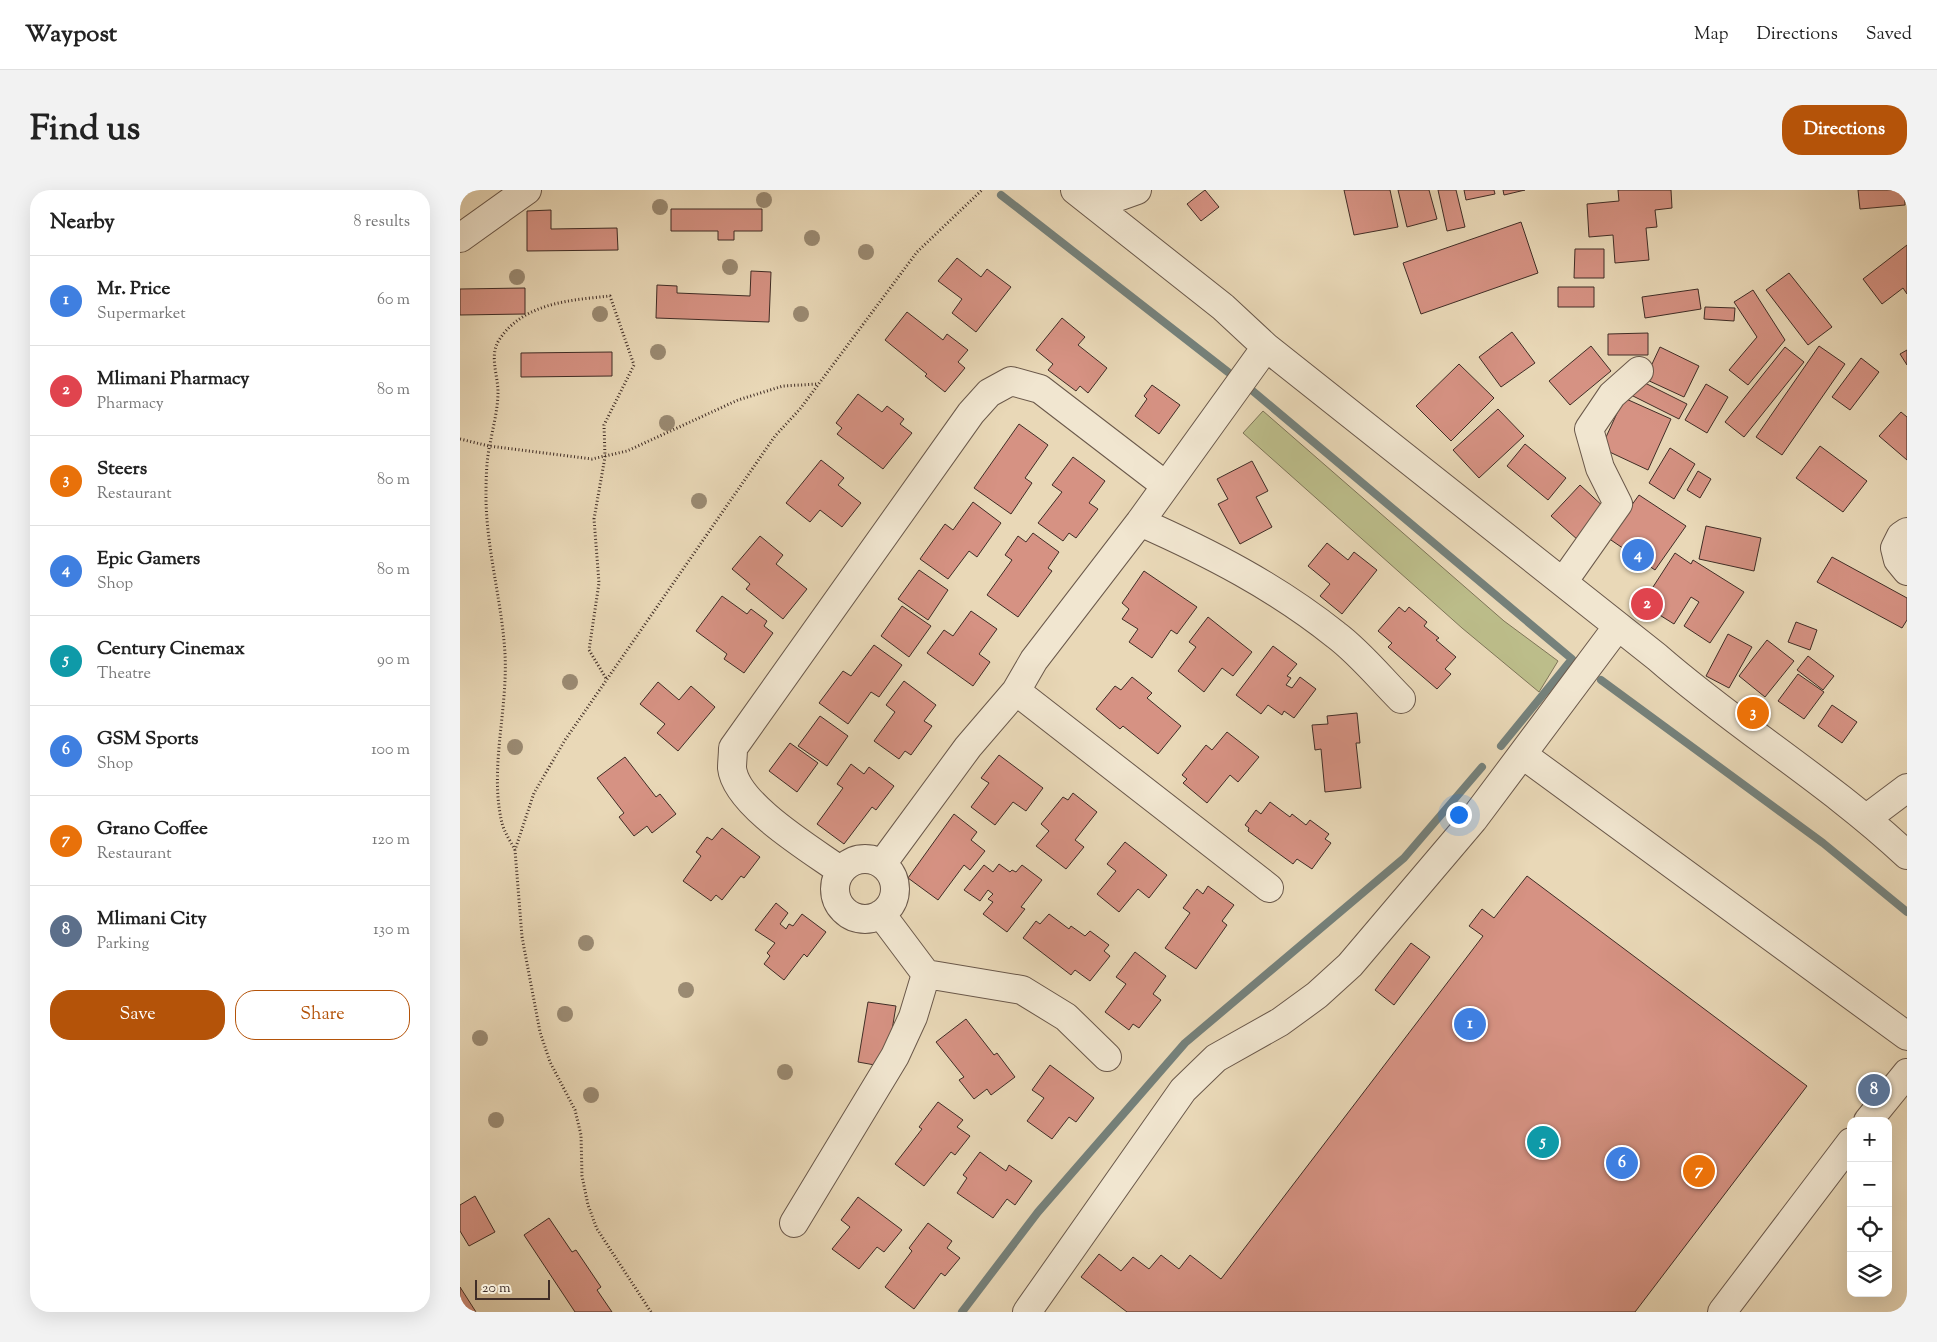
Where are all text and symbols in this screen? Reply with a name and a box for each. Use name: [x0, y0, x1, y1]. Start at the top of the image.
text: Waypost: [25, 18, 117, 52]
text: Map: [1694, 22, 1729, 48]
text: Directions: [1757, 22, 1838, 48]
text: Saved: [1866, 22, 1912, 48]
text: Find us: [30, 105, 140, 156]
button: Directions: [1782, 105, 1907, 155]
text: Nearby: [50, 208, 115, 238]
text: 8 results: [354, 211, 410, 234]
text: Mr. Price: [97, 276, 170, 303]
text: 1: [63, 289, 69, 312]
text: 60 m: [377, 289, 410, 312]
text: Supermarket: [97, 303, 186, 326]
text: Mlimani Pharmacy: [97, 366, 250, 393]
text: 2: [62, 379, 70, 402]
text: 80 m: [377, 379, 410, 402]
text: Pharmacy: [97, 393, 164, 416]
text: Steers: [97, 456, 147, 483]
text: 3: [63, 469, 69, 492]
text: 80 m: [377, 469, 410, 492]
text: Restaurant: [97, 483, 172, 506]
pin: 4: [1622, 536, 1654, 574]
text: Epic Gamers: [97, 546, 200, 573]
text: 4: [62, 559, 70, 582]
text: 80 m: [377, 559, 410, 582]
text: Shop: [97, 573, 133, 596]
pin: 2: [1631, 585, 1663, 623]
text: Century Cinemax: [97, 636, 245, 663]
text: 5: [63, 649, 69, 672]
text: 90 m: [377, 649, 410, 672]
text: Theatre: [97, 663, 151, 686]
pin: 3: [1737, 694, 1769, 732]
text: GSM Sports: [97, 726, 198, 753]
text: 6: [62, 739, 70, 762]
text: 100 m: [371, 739, 410, 762]
text: Shop: [97, 753, 133, 776]
your location: [1446, 802, 1472, 828]
text: Grano Coffee: [97, 816, 208, 843]
text: 7: [62, 829, 70, 852]
text: 120 m: [372, 829, 410, 852]
text: Restaurant: [97, 843, 172, 866]
text: Mlimani City: [97, 906, 207, 933]
text: 8: [62, 919, 70, 942]
text: 130 m: [373, 919, 410, 942]
text: Parking: [97, 933, 149, 956]
button: Save: [50, 990, 225, 1040]
button: Share: [235, 990, 410, 1040]
pin: 1: [1454, 1005, 1486, 1043]
pin: 8: [1858, 1071, 1890, 1109]
map controls: [1847, 1117, 1892, 1297]
button: +: [1847, 1117, 1892, 1162]
pin: 5: [1527, 1123, 1559, 1161]
pin: 6: [1606, 1144, 1638, 1182]
pin: 7: [1683, 1152, 1715, 1190]
button: −: [1847, 1162, 1892, 1207]
button: locate: [1847, 1207, 1892, 1252]
button: layers: [1847, 1252, 1892, 1297]
scale bar: [475, 1277, 550, 1300]
text: 20 m: [482, 1279, 511, 1299]

